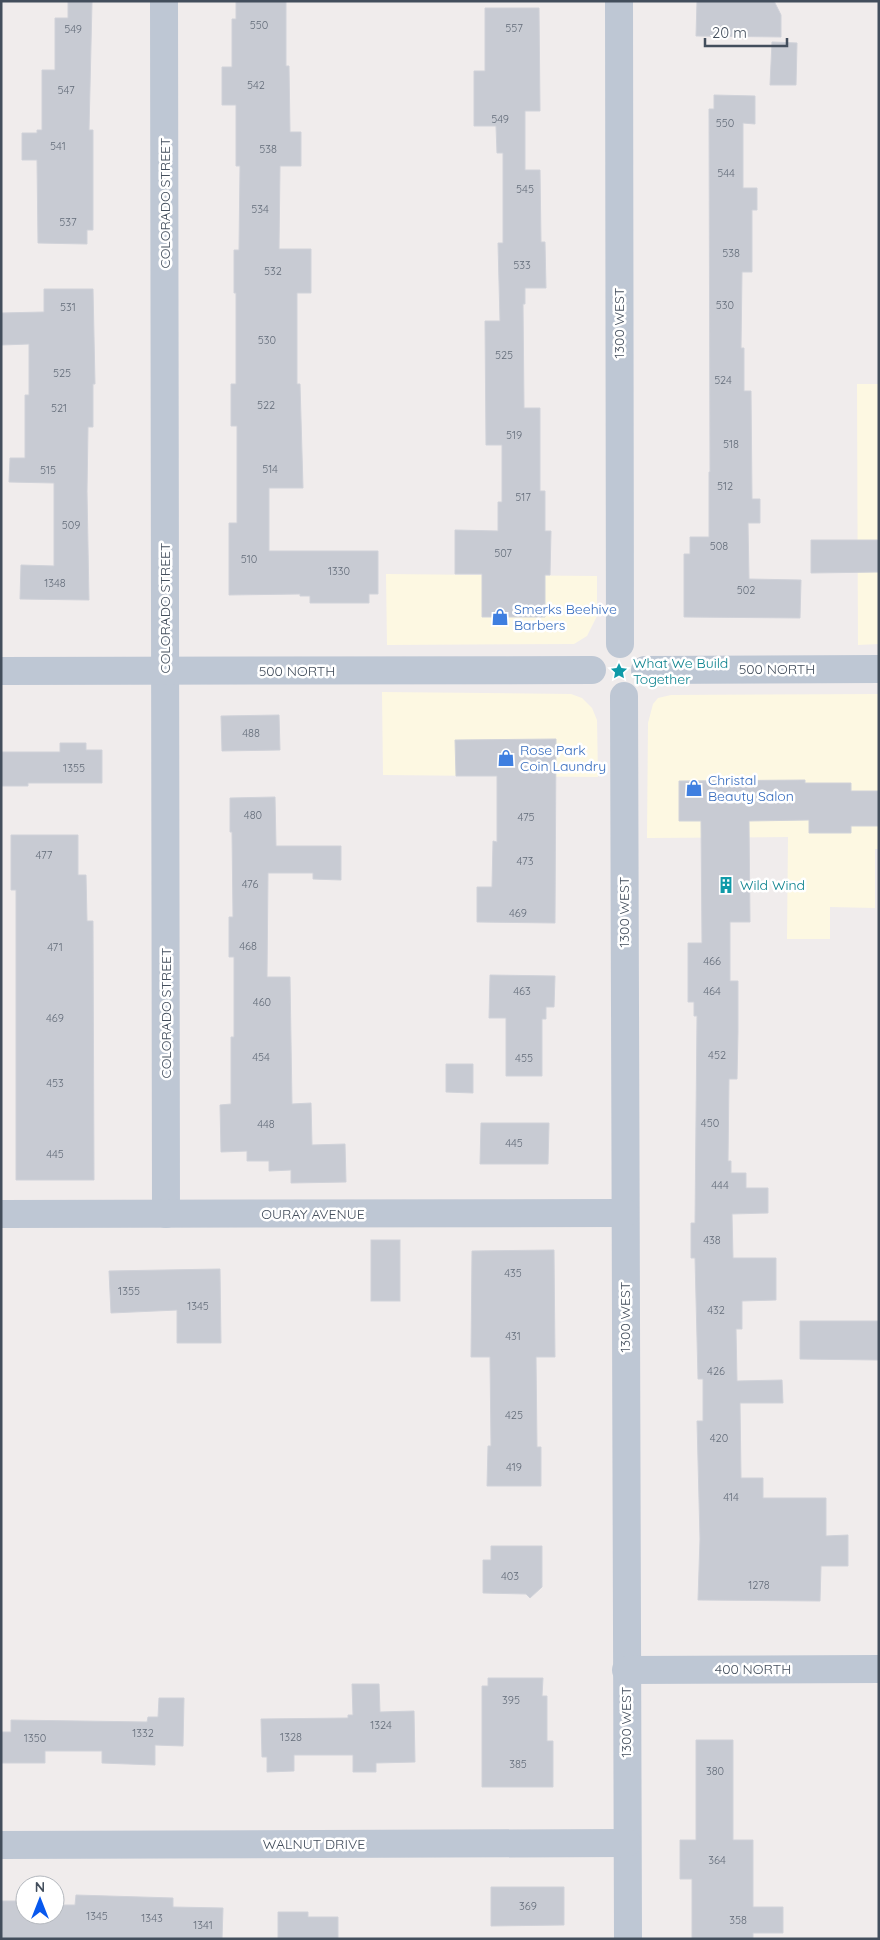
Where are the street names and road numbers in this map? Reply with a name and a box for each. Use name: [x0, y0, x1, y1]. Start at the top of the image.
street label: COLORADO STREET: [156, 137, 174, 269]
street label: 1300 WEST: [610, 288, 628, 358]
street label: COLORADO STREET: [156, 542, 174, 674]
street label: 500 NORTH: [739, 660, 815, 678]
street label: 500 NORTH: [259, 662, 335, 680]
street label: 1300 WEST: [615, 877, 633, 947]
street label: COLORADO STREET: [157, 947, 175, 1079]
street label: OURAY AVENUE: [261, 1205, 365, 1223]
street label: 1300 WEST: [616, 1282, 634, 1352]
street label: 400 NORTH: [715, 1660, 791, 1678]
street label: 1300 WEST: [617, 1687, 635, 1757]
street label: WALNUT DRIVE: [263, 1835, 365, 1853]

